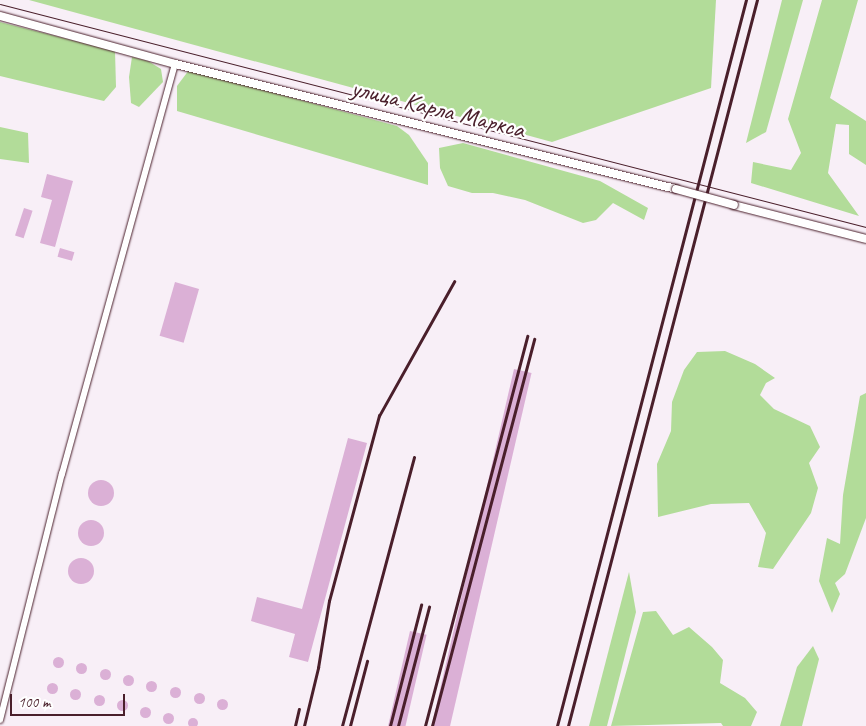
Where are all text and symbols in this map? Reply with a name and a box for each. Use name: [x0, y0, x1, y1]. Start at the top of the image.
street label: улица Карла Маркса: [349, 73, 527, 145]
scale bar: [12, 684, 128, 716]
text: 100 m: [18, 693, 50, 712]

